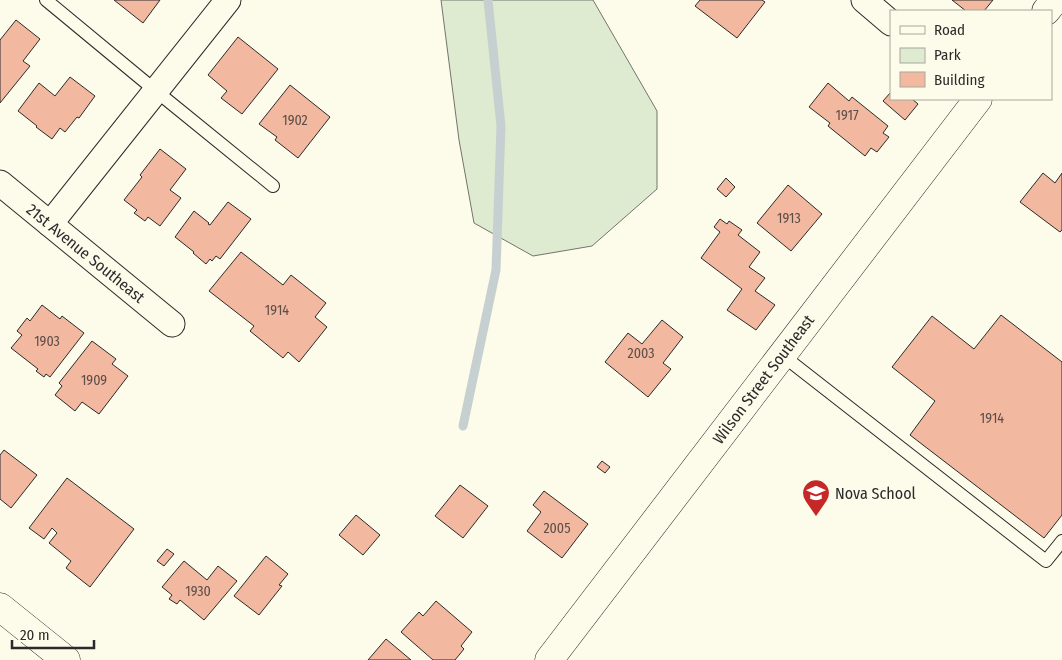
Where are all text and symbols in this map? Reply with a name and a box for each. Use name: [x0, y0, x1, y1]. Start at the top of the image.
legend: [890, 10, 1052, 100]
text: Road: [934, 21, 965, 39]
text: Park: [934, 46, 961, 64]
text: Building: [934, 71, 985, 89]
house number: 1917: [835, 107, 859, 124]
house number: 1902: [282, 112, 308, 129]
street label: 21st Avenue Southeast: [23, 200, 149, 307]
house number: 1913: [777, 210, 801, 227]
house number: 1914: [265, 302, 289, 319]
street label: Wilson Street Southeast: [709, 310, 819, 448]
house number: 1903: [34, 333, 60, 350]
house number: 2003: [628, 345, 654, 362]
house number: 1909: [81, 372, 107, 389]
house number: 1914: [980, 410, 1004, 427]
school or university icon: Nova School: [801, 478, 831, 517]
place label: Nova School: [835, 484, 916, 503]
house number: 2005: [543, 520, 571, 537]
house number: 1930: [185, 583, 211, 600]
scale bar: [12, 618, 95, 650]
text: 20 m: [20, 626, 50, 644]

